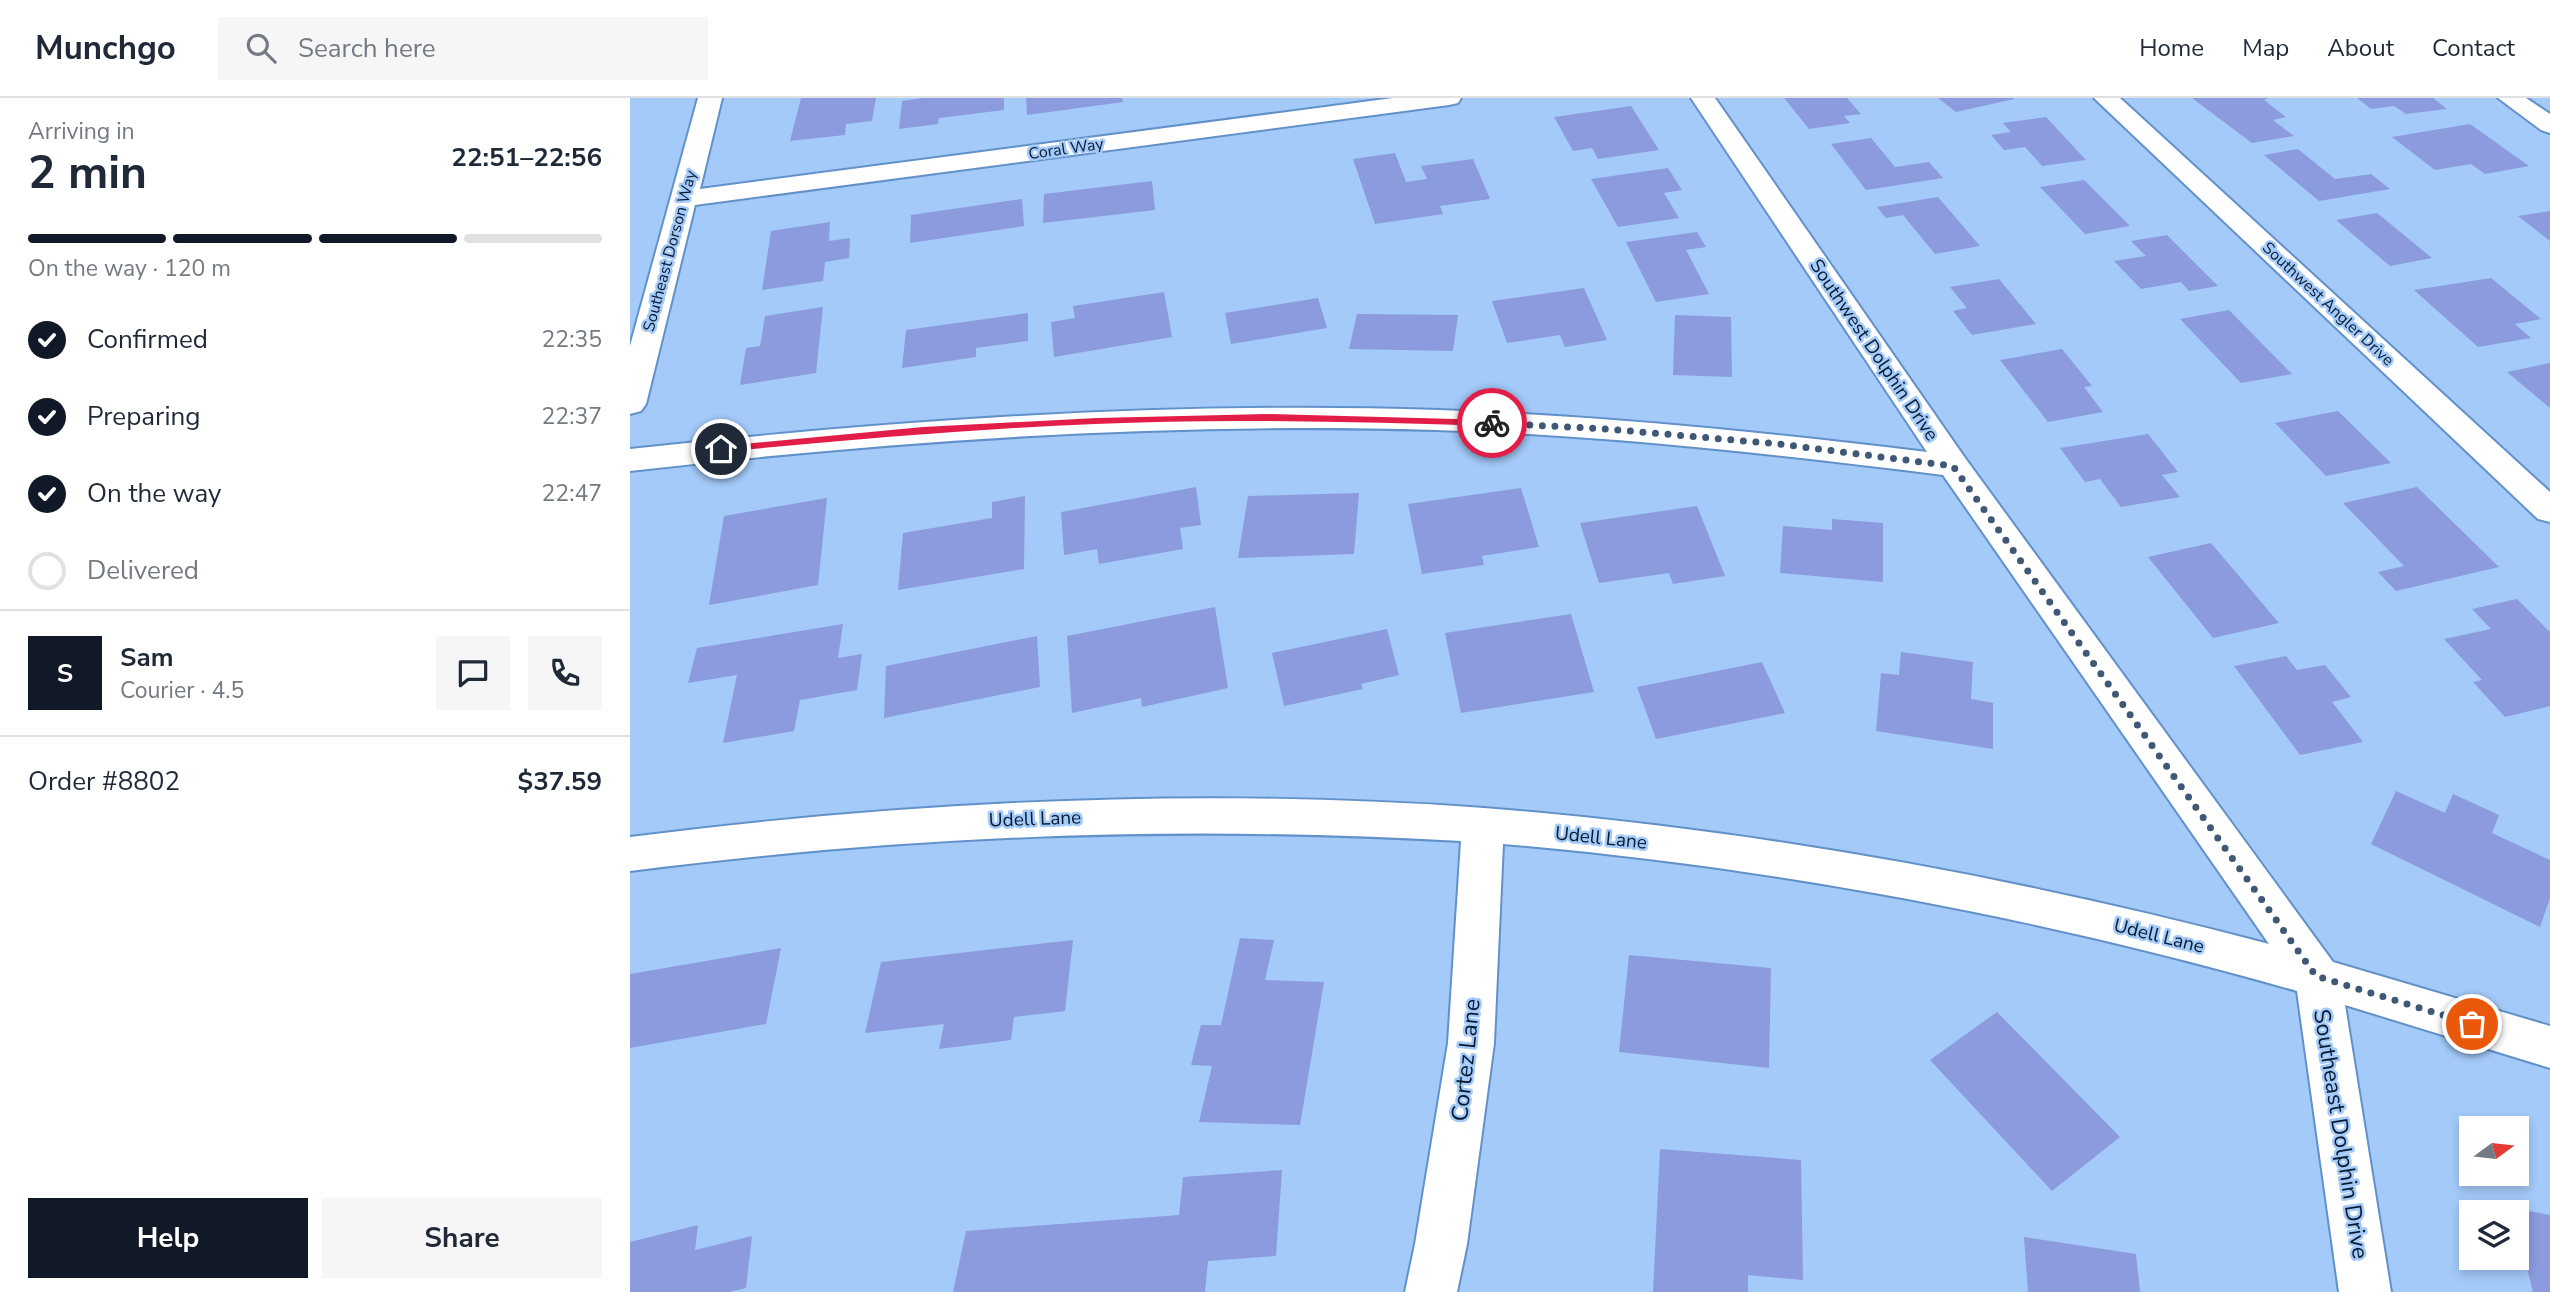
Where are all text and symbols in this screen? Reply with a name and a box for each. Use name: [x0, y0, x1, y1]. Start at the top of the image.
search box: [218, 17, 708, 80]
text: Munchgo: [35, 26, 176, 71]
icon: search: [242, 29, 280, 67]
text: Search here: [298, 31, 436, 66]
text: Home: [2139, 32, 2204, 64]
text: Map: [2242, 32, 2289, 64]
text: About: [2327, 32, 2394, 64]
text: Contact: [2432, 32, 2515, 64]
text: Arriving in: [28, 116, 135, 147]
street label: Coral Way: [1027, 133, 1106, 165]
text: 22:51–22:56: [451, 140, 602, 175]
text: 2 min: [28, 141, 147, 204]
street label: Southeast Dorson Way: [638, 167, 702, 334]
street label: Southwest Angler Drive: [2257, 237, 2399, 371]
text: On the way · 120 m: [28, 253, 231, 284]
street label: Southwest Dolphin Drive: [1803, 254, 1945, 446]
icon: check: [28, 321, 66, 359]
text: Confirmed: [87, 322, 208, 357]
text: 22:35: [542, 324, 602, 355]
courier: [1457, 388, 1527, 458]
icon: check: [28, 398, 66, 436]
text: Preparing: [87, 399, 200, 434]
text: 22:37: [542, 401, 602, 432]
icon: bike: [1473, 404, 1511, 442]
pin: [691, 419, 751, 479]
icon: home: [702, 430, 740, 468]
icon: check: [28, 475, 66, 513]
text: On the way: [87, 476, 221, 511]
text: 22:47: [542, 478, 602, 509]
text: Delivered: [87, 553, 199, 588]
button: chat: [436, 636, 510, 710]
button: phone: [528, 636, 602, 710]
text: Sam: [120, 640, 173, 675]
text: S: [57, 656, 73, 691]
text: Courier · 4.5: [120, 675, 244, 706]
text: Order #8802: [28, 764, 180, 799]
text: $37.59: [518, 764, 602, 799]
street label: Udell Lane: [988, 804, 1082, 834]
street label: Udell Lane: [1554, 820, 1648, 856]
street label: Udell Lane: [2111, 912, 2207, 960]
pin: [2442, 994, 2502, 1054]
street label: Cortez Lane: [1444, 997, 1488, 1123]
icon: bag: [2453, 1005, 2491, 1043]
street label: Southeast Dolphin Drive: [2306, 1007, 2376, 1261]
north arrow: [2459, 1116, 2529, 1186]
map controls: [2459, 1116, 2529, 1270]
button: Help: [28, 1198, 308, 1278]
button: Share: [322, 1198, 602, 1278]
button: layers: [2459, 1200, 2529, 1270]

